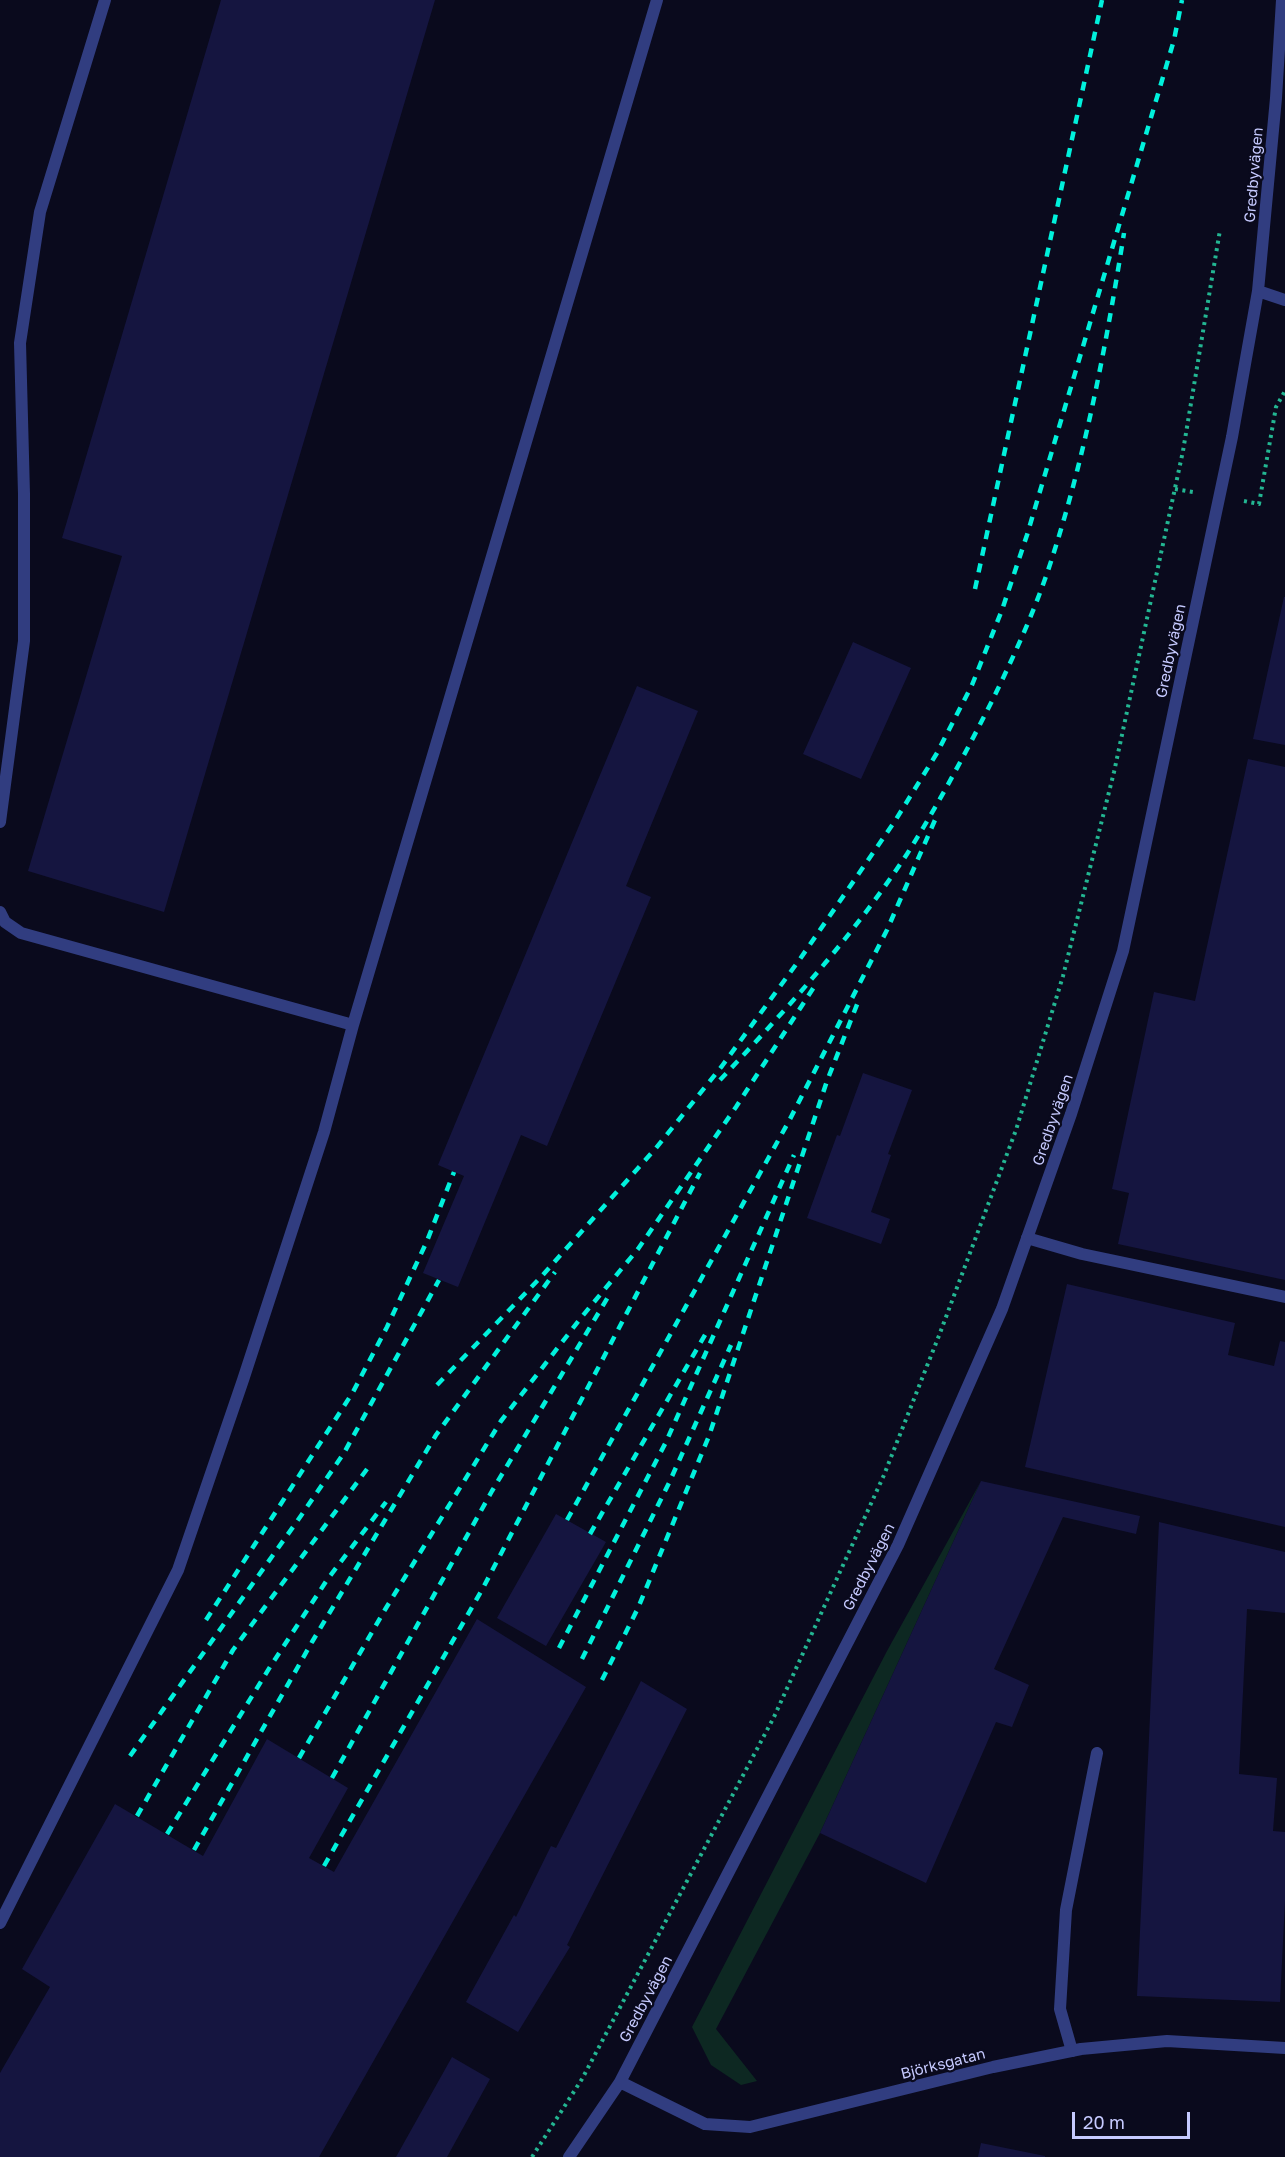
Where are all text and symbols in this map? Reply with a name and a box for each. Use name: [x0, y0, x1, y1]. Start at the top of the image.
street label: Gredbyvägen: [1241, 127, 1267, 223]
street label: Gredbyvägen: [1152, 602, 1190, 700]
street label: Gredbyvägen: [1029, 1072, 1077, 1168]
street label: Gredbyvägen: [839, 1520, 899, 1614]
street label: Gredbyvägen: [616, 1953, 676, 2045]
street label: Björksgatan: [899, 2045, 987, 2083]
scale bar: [1075, 2100, 1194, 2138]
text: 20 m: [1083, 2111, 1125, 2133]

